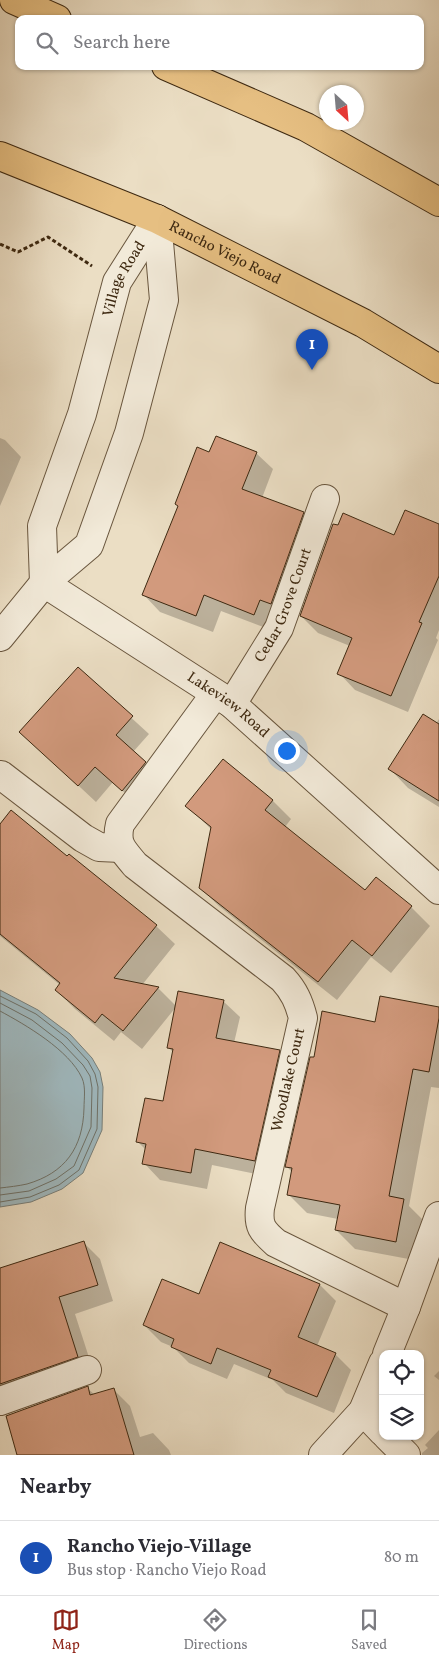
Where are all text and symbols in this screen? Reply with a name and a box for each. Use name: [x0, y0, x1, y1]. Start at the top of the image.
search box: [15, 15, 424, 70]
icon: search: [33, 29, 61, 57]
text: Search here: [73, 30, 170, 56]
north arrow: [319, 85, 364, 130]
street label: Rancho Viejo Road: [165, 216, 284, 290]
street label: Village Road: [98, 237, 151, 319]
pin: 1: [296, 329, 328, 370]
street label: Cedar Grove Court: [250, 545, 317, 667]
street label: Lakeview Road: [183, 667, 274, 743]
your location: [274, 738, 300, 764]
street label: Woodlake Court: [267, 1026, 311, 1134]
map controls: [379, 1350, 424, 1440]
button: locate: [379, 1350, 424, 1395]
button: layers: [379, 1395, 424, 1440]
text: Nearby: [20, 1473, 91, 1502]
text: Rancho Viejo-Village: [67, 1534, 252, 1560]
text: 1: [33, 1547, 39, 1569]
text: 80 m: [384, 1547, 419, 1569]
text: Bus stop · Rancho Viejo Road: [67, 1560, 267, 1582]
tab: Map: [52, 1606, 80, 1655]
tab: Directions: [183, 1606, 248, 1655]
tab: Saved: [351, 1606, 387, 1655]

